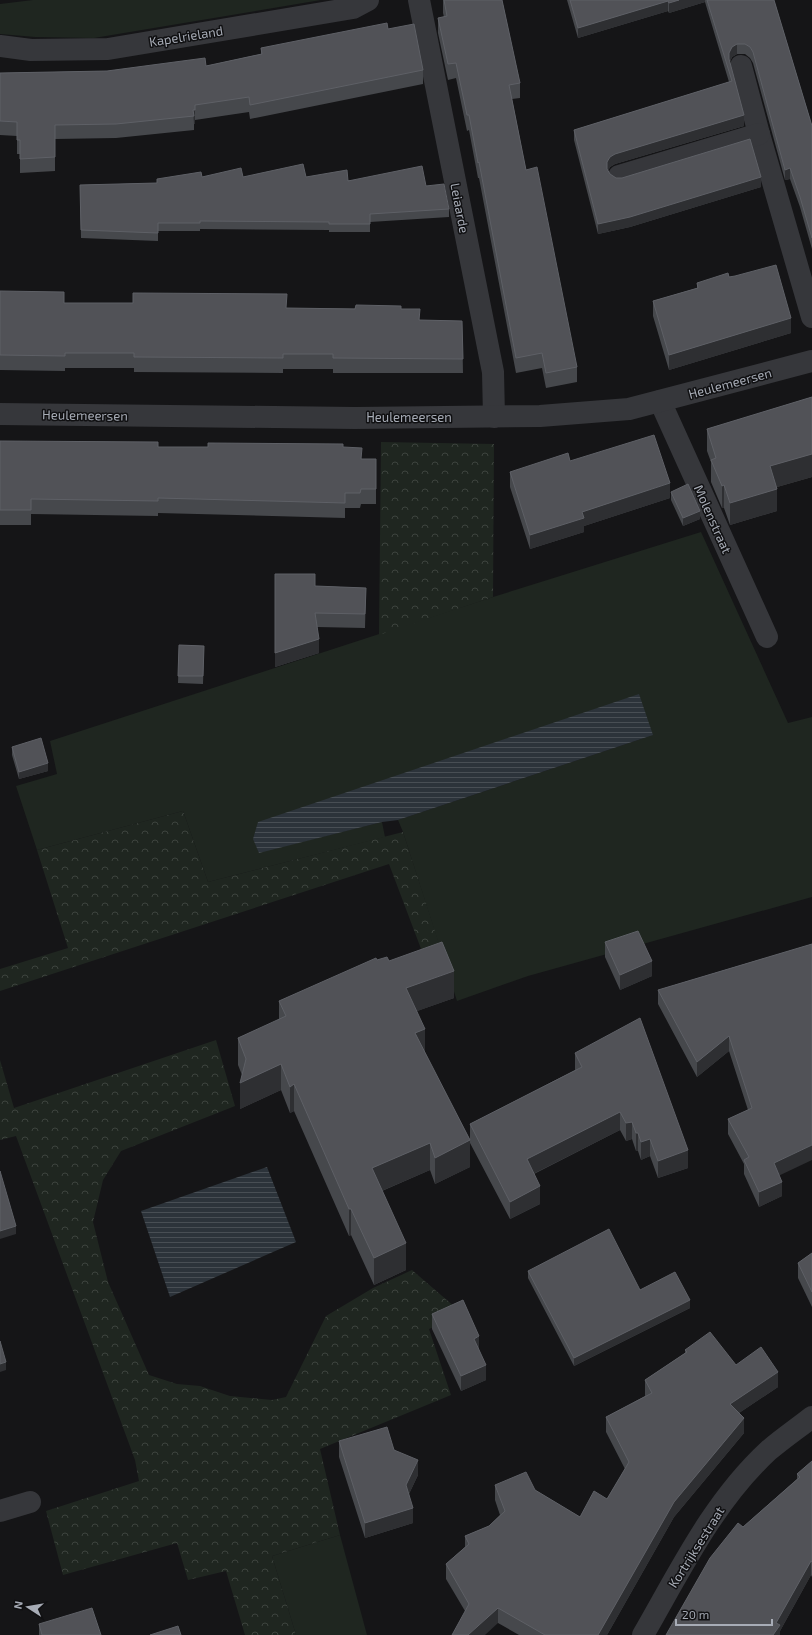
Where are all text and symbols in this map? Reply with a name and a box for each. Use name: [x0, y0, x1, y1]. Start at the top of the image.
street label: Kapelrieland: [148, 22, 224, 50]
street label: Leiaarde: [447, 182, 473, 234]
street label: Heulemeersen: [687, 364, 773, 402]
street label: Heulemeersen: [42, 406, 128, 424]
street label: Heulemeersen: [366, 409, 452, 425]
street label: Molenstraat: [691, 482, 735, 556]
street label: Kortrijksestraat: [665, 1503, 727, 1591]
north arrow: [8, 1587, 48, 1627]
text: N: [11, 1600, 25, 1610]
scale bar: [676, 1601, 772, 1627]
text: 20 m: [682, 1607, 709, 1621]

